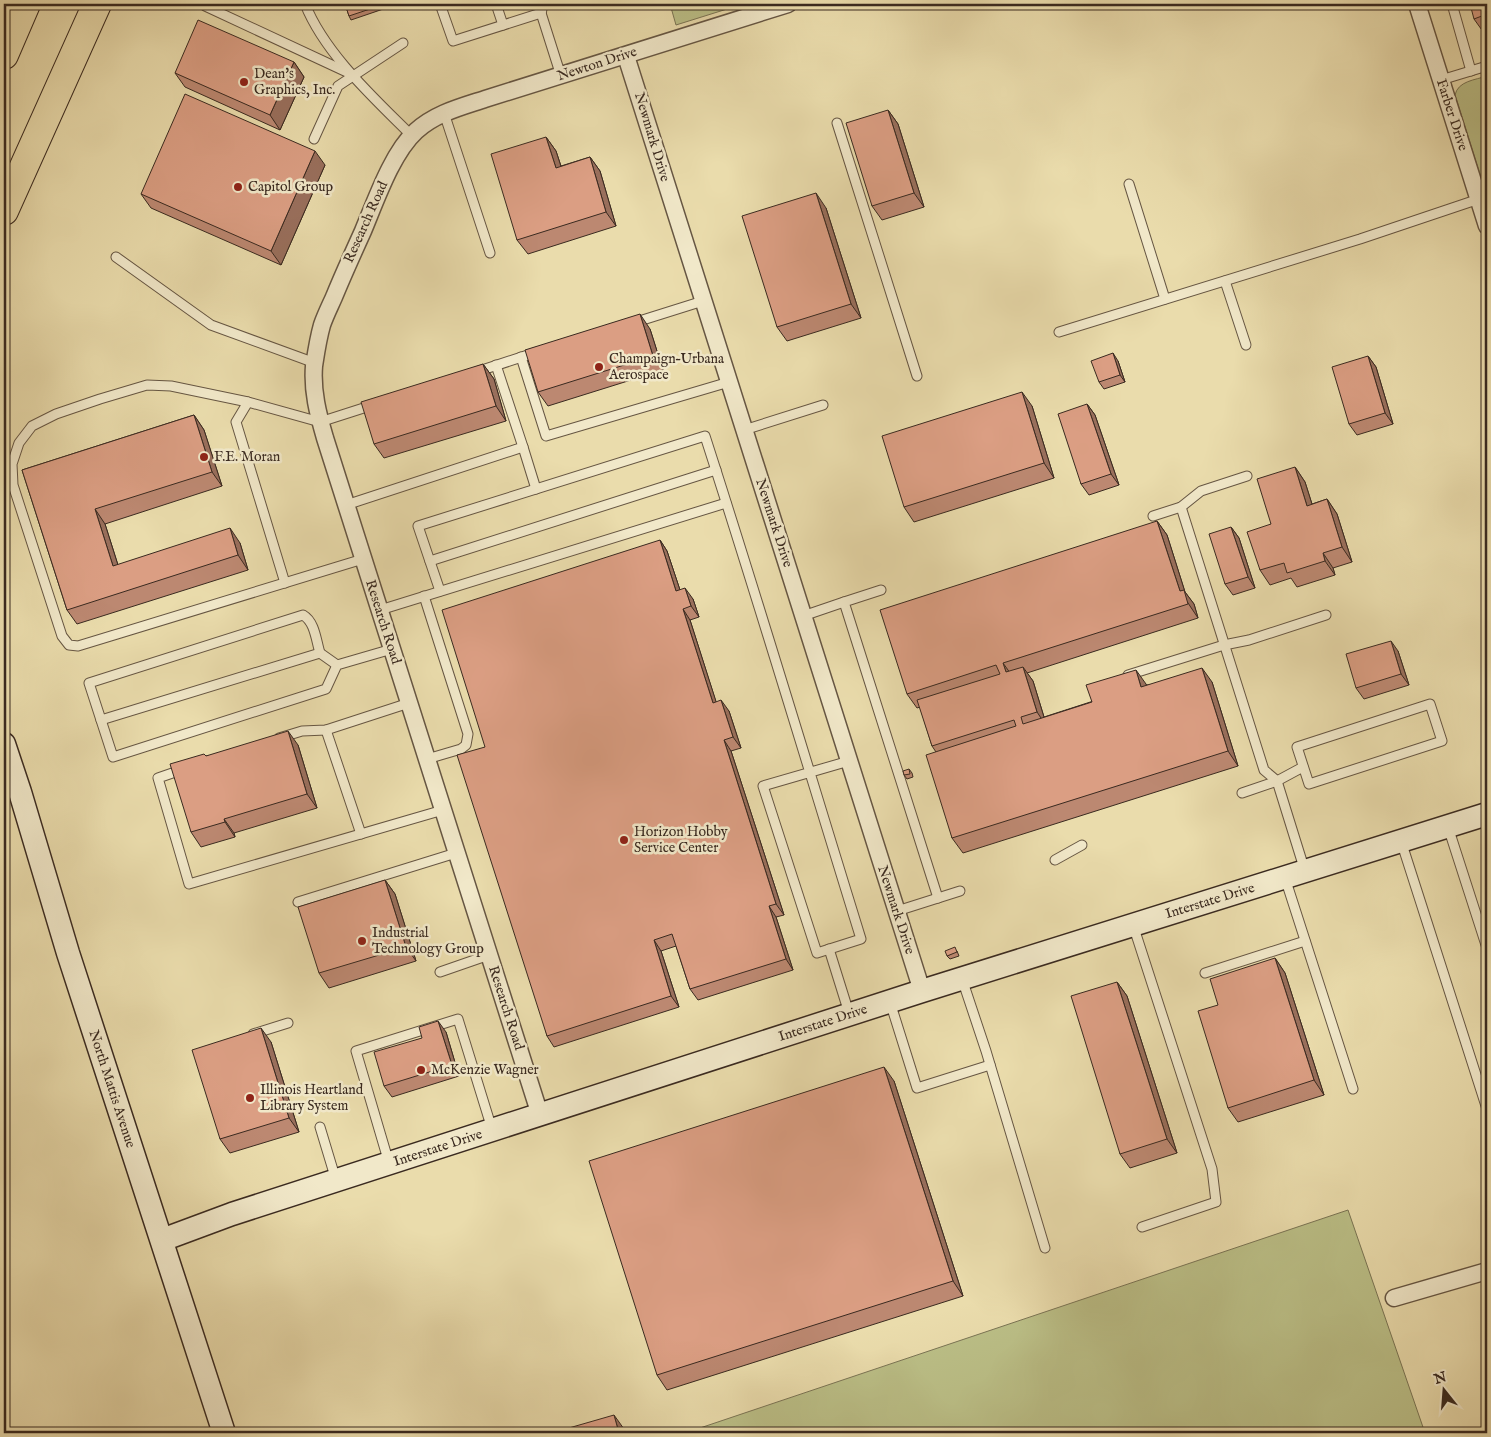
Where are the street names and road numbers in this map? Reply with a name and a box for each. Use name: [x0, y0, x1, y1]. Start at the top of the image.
street label: Newton Drive: [555, 42, 640, 85]
street label: Farber Drive: [1432, 77, 1472, 154]
street label: Newmark Drive: [630, 90, 674, 184]
street label: Research Road: [340, 178, 392, 266]
street label: Newmark Drive: [751, 476, 797, 570]
street label: Research Road: [361, 578, 405, 667]
street label: Newmark Drive: [873, 863, 919, 957]
street label: Interstate Drive: [1163, 879, 1257, 923]
street label: Research Road: [484, 964, 528, 1053]
street label: Interstate Drive: [776, 1000, 870, 1046]
street label: North Mattis Avenue: [84, 1028, 140, 1151]
street label: Interstate Drive: [391, 1125, 485, 1171]

